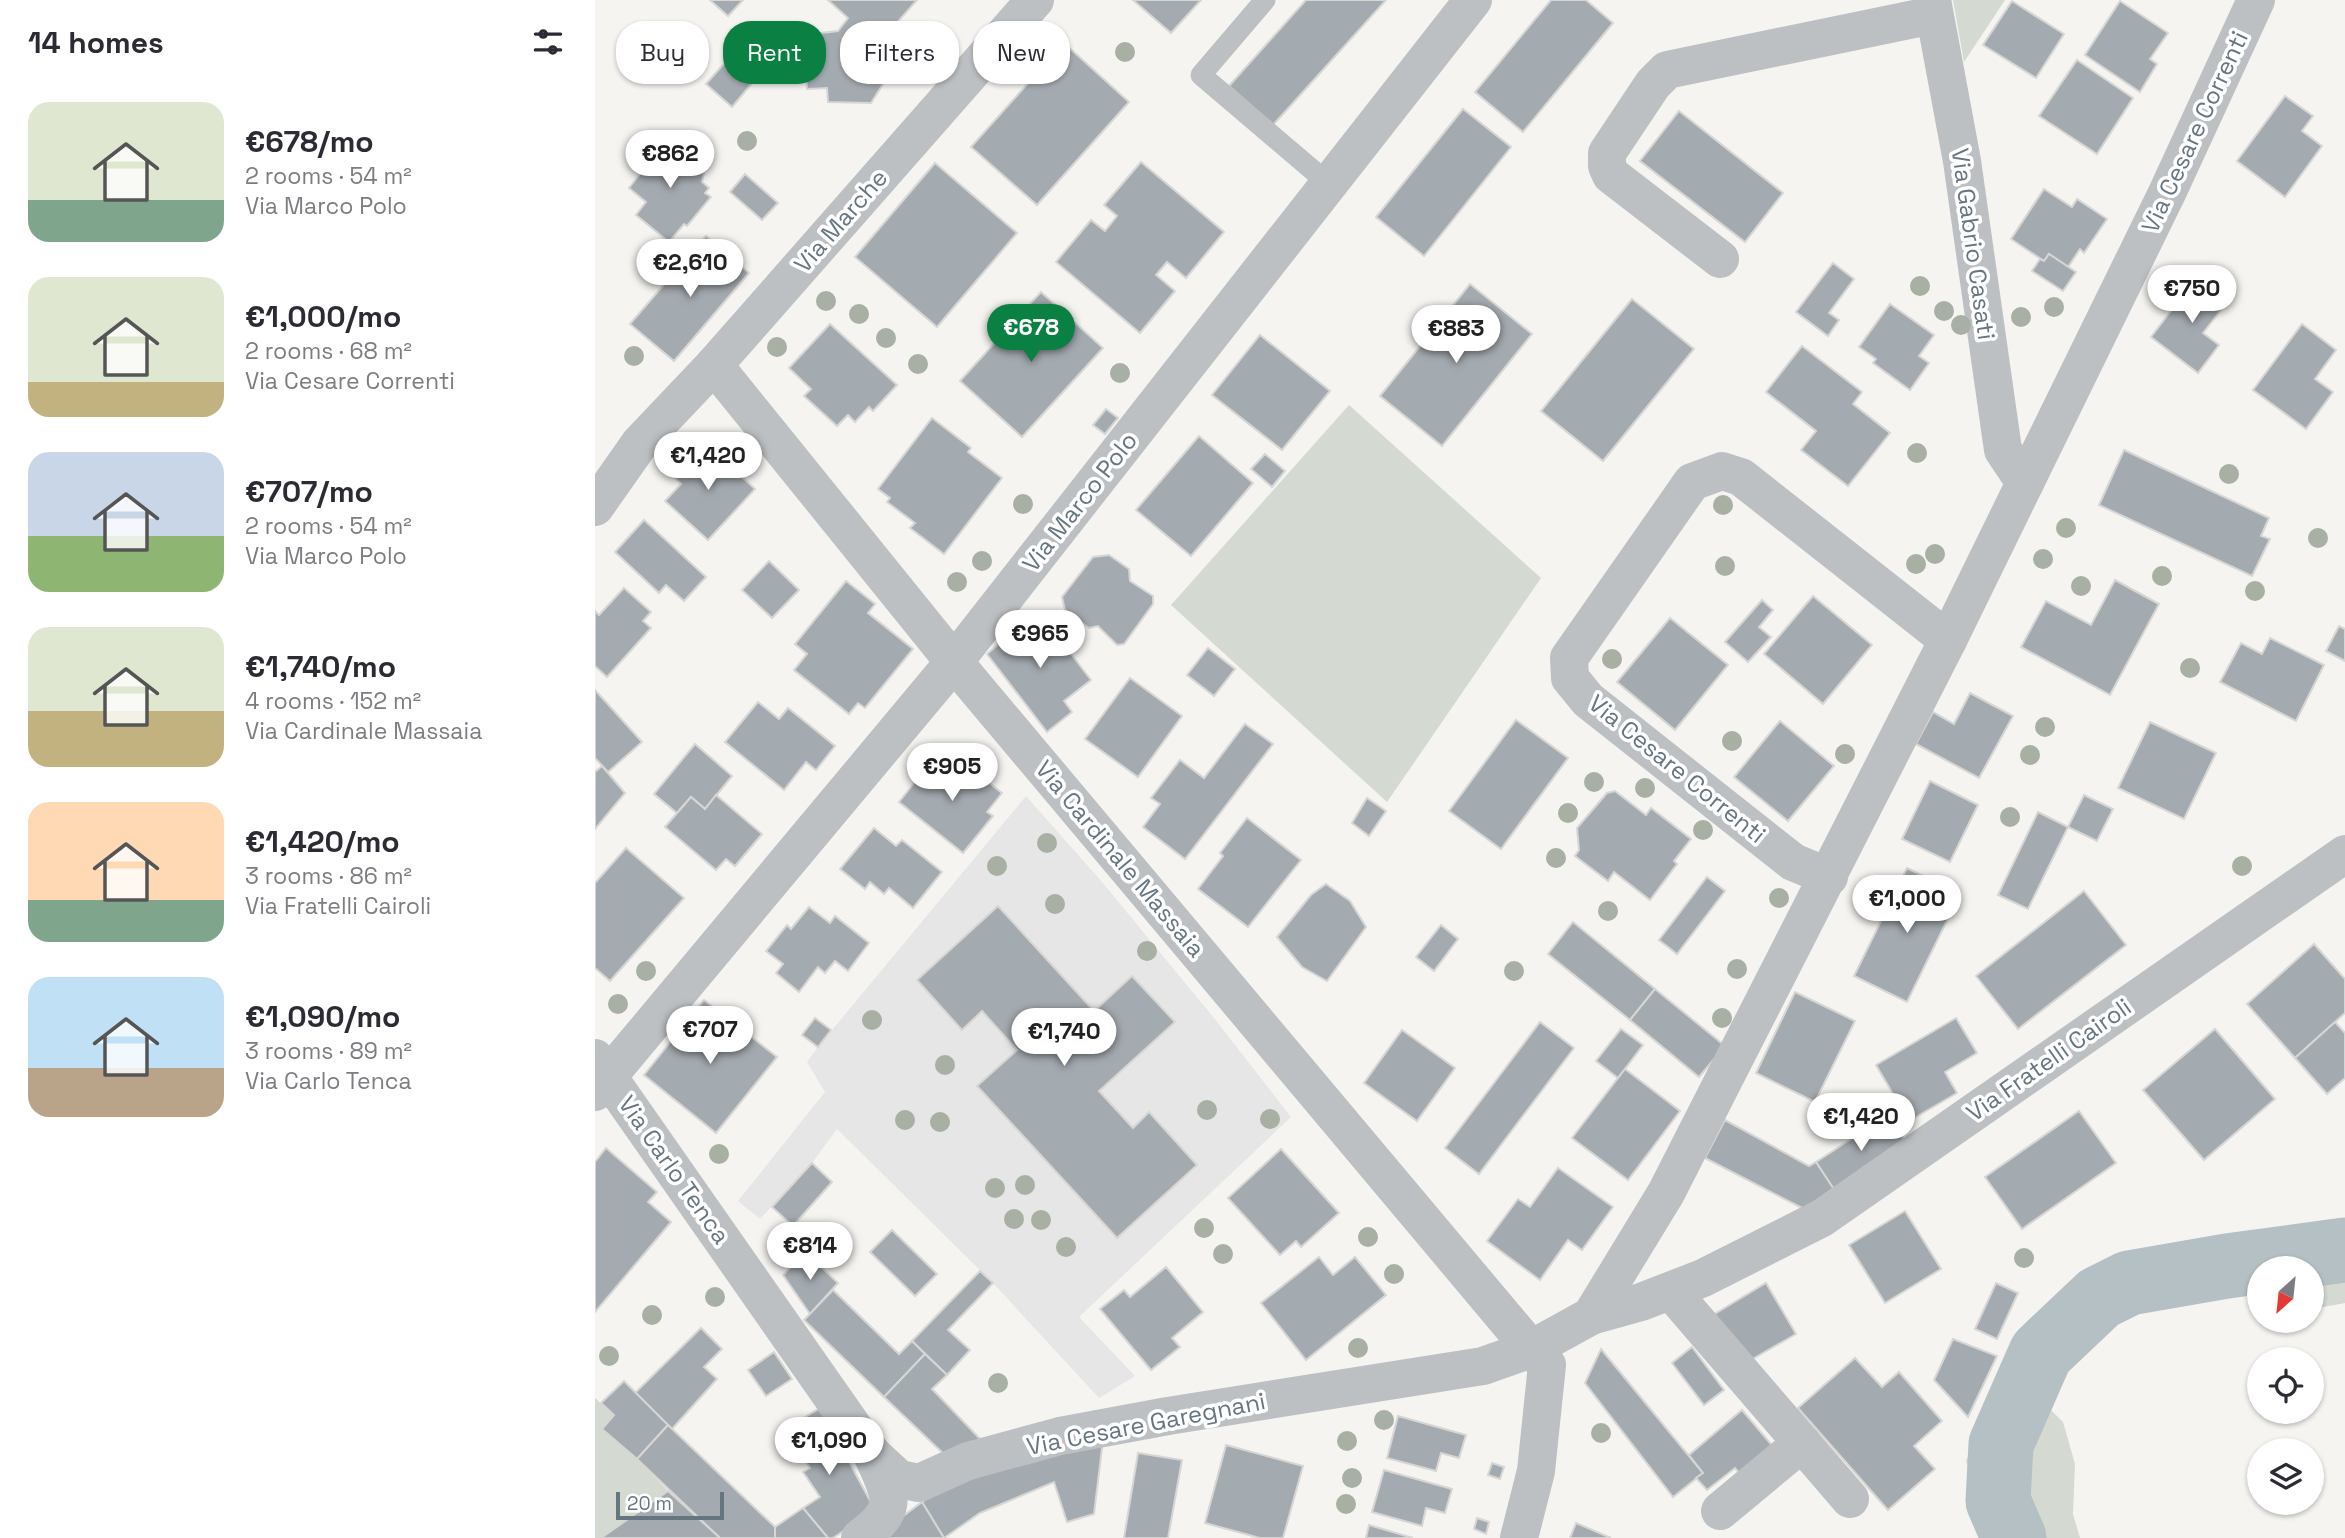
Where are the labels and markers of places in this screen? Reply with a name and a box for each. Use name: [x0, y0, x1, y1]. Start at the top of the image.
pin: €862: [629, 130, 711, 190]
pin: €2,610: [633, 240, 747, 299]
pin: €750: [2151, 266, 2233, 325]
pin: €678: [990, 304, 1072, 364]
pin: €883: [1415, 306, 1497, 365]
pin: €1,420: [651, 433, 765, 492]
pin: €965: [999, 610, 1081, 670]
pin: €905: [911, 744, 993, 803]
pin: €1,000: [1850, 876, 1964, 935]
pin: €707: [669, 1006, 751, 1066]
pin: €1,740: [1007, 1009, 1121, 1068]
pin: €1,420: [1804, 1094, 1918, 1153]
pin: €814: [769, 1222, 851, 1282]
pin: €1,090: [772, 1418, 886, 1477]

